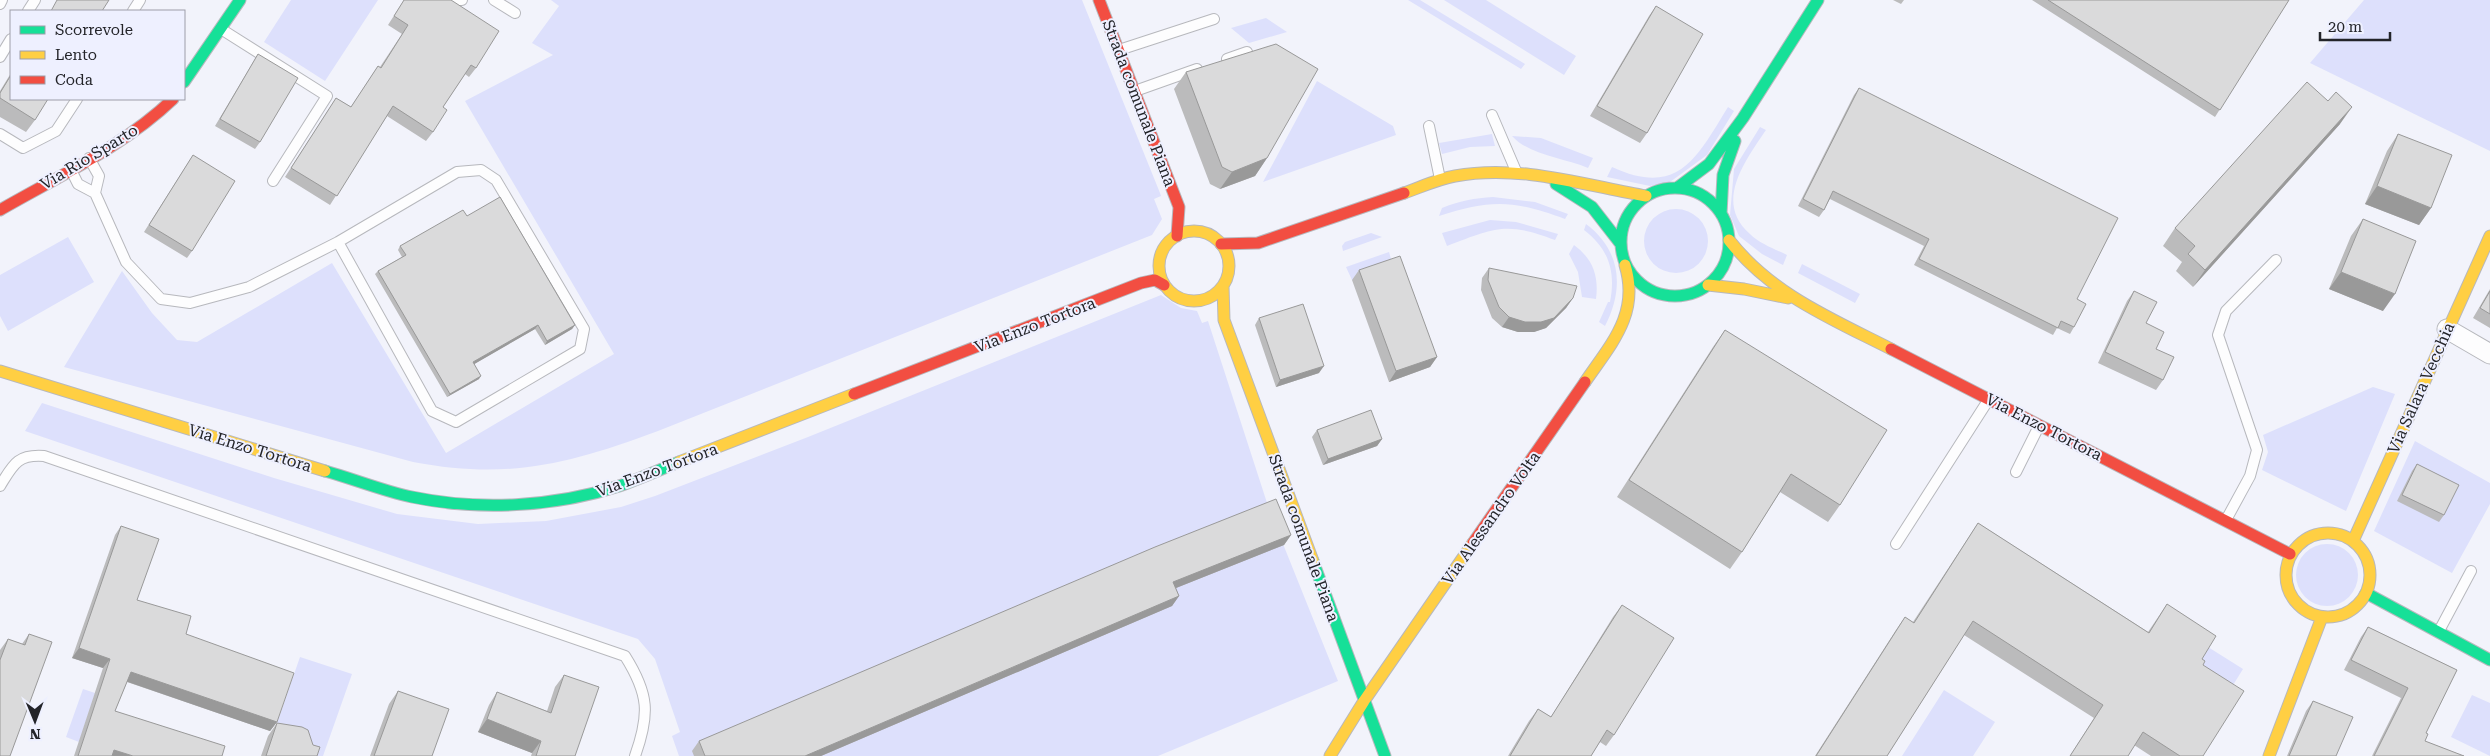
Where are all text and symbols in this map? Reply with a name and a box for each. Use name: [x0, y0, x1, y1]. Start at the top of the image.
legend: [10, 10, 185, 100]
scale bar: [2320, 10, 2390, 42]
street label: Strada comunale Piana: [1098, 17, 1180, 189]
text: 20 m: [2328, 18, 2363, 36]
text: Scorrevole: [55, 21, 133, 39]
text: Lento: [55, 46, 97, 64]
text: Coda: [55, 71, 93, 89]
street label: Via Rio Sparto: [37, 120, 141, 194]
street label: Via Enzo Tortora: [972, 293, 1098, 357]
street label: Via Salara Vecchia: [2384, 319, 2459, 457]
street label: Via Enzo Tortora: [1983, 389, 2106, 465]
street label: Via Enzo Tortora: [186, 420, 314, 476]
street label: Via Enzo Tortora: [594, 439, 721, 501]
street label: Via Alessandro Volta: [1438, 447, 1544, 588]
street label: Strada comunale Piana: [1265, 452, 1343, 625]
north arrow: [10, 696, 60, 746]
text: N: [29, 726, 41, 742]

